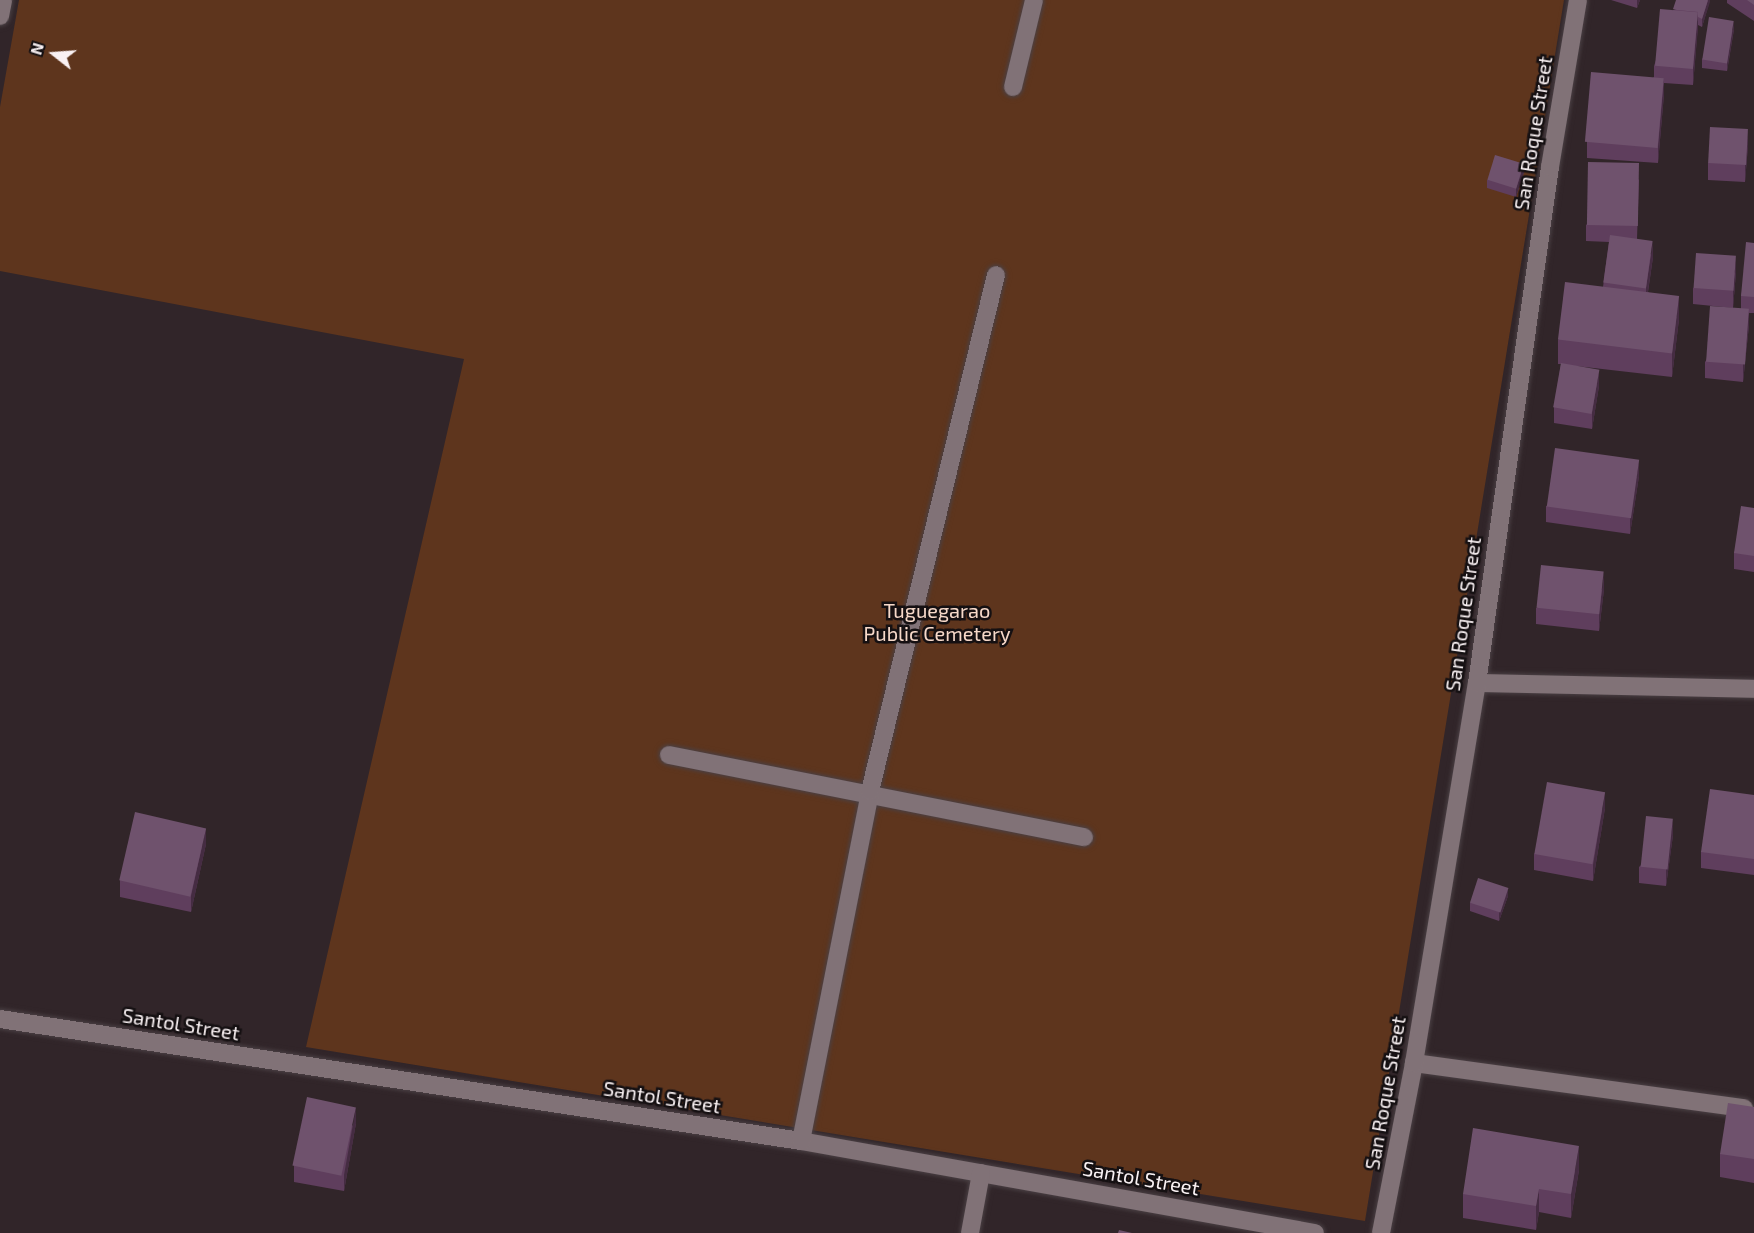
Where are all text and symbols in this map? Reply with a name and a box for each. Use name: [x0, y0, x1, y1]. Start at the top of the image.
north arrow: [24, 24, 84, 84]
text: N: [26, 40, 47, 57]
street label: San Roque Street: [1509, 54, 1557, 212]
street label: San Roque Street: [1440, 535, 1486, 693]
park label: Tuguegarao Public Cemetery: [863, 598, 1011, 645]
street label: Santol Street: [120, 1003, 242, 1045]
street label: San Roque Street: [1360, 1014, 1410, 1172]
street label: Santol Street: [601, 1076, 723, 1118]
street label: Santol Street: [1080, 1156, 1202, 1200]

